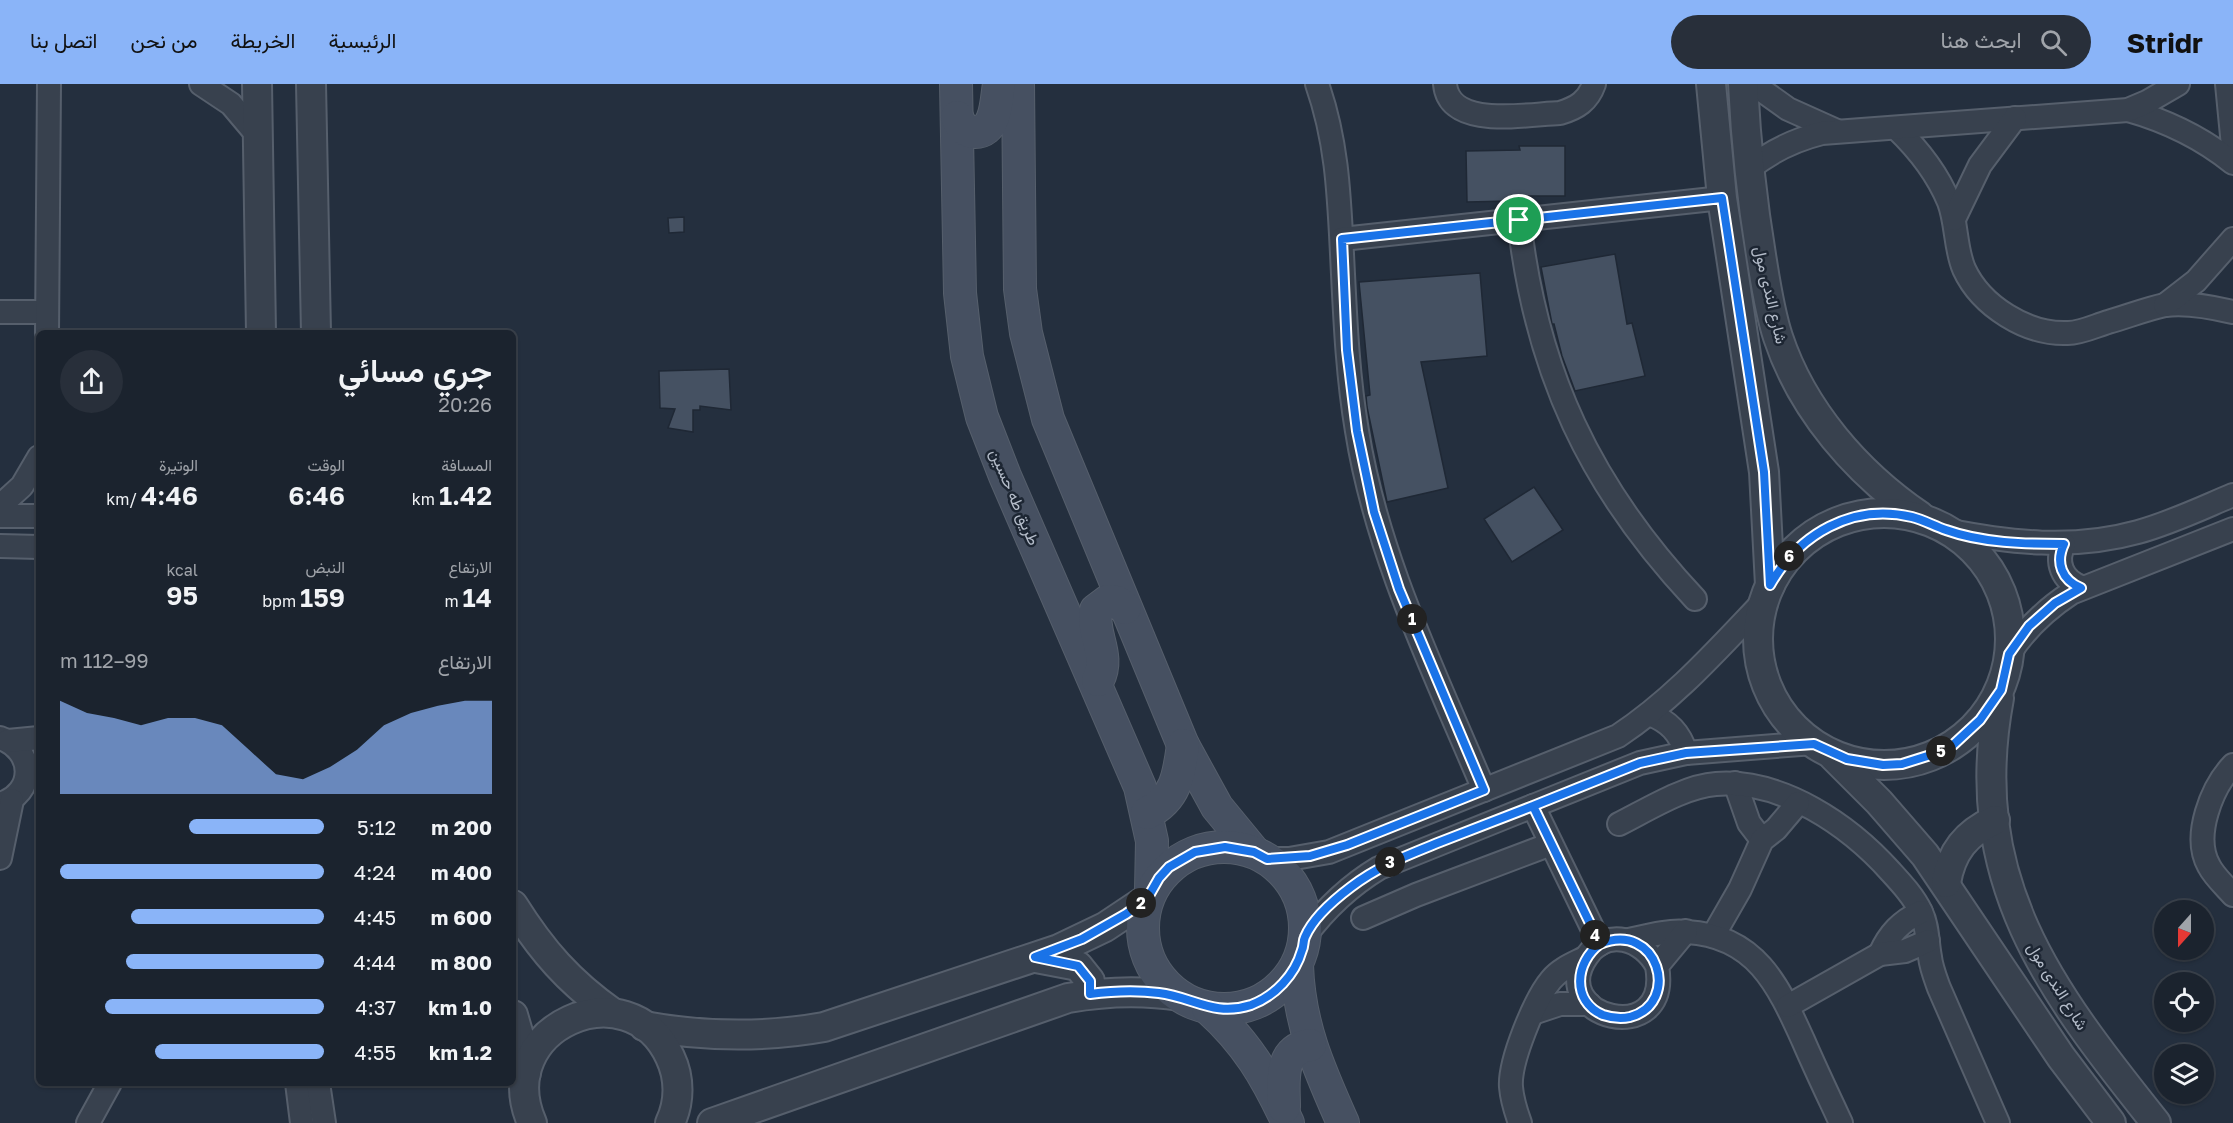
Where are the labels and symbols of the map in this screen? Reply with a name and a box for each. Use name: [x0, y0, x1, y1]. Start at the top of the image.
pin: [1493, 194, 1544, 245]
street label: شارع الندى مول: [1748, 244, 1792, 346]
street label: طريق طه حسين: [985, 446, 1044, 549]
pin: 6: [1774, 541, 1804, 571]
pin: 1: [1397, 604, 1427, 634]
pin: 5: [1926, 736, 1956, 766]
pin: 3: [1375, 847, 1405, 877]
pin: 2: [1126, 888, 1156, 918]
north arrow: [2154, 900, 2214, 960]
pin: 4: [1580, 920, 1610, 950]
street label: شارع الندى مول: [2021, 938, 2093, 1035]

